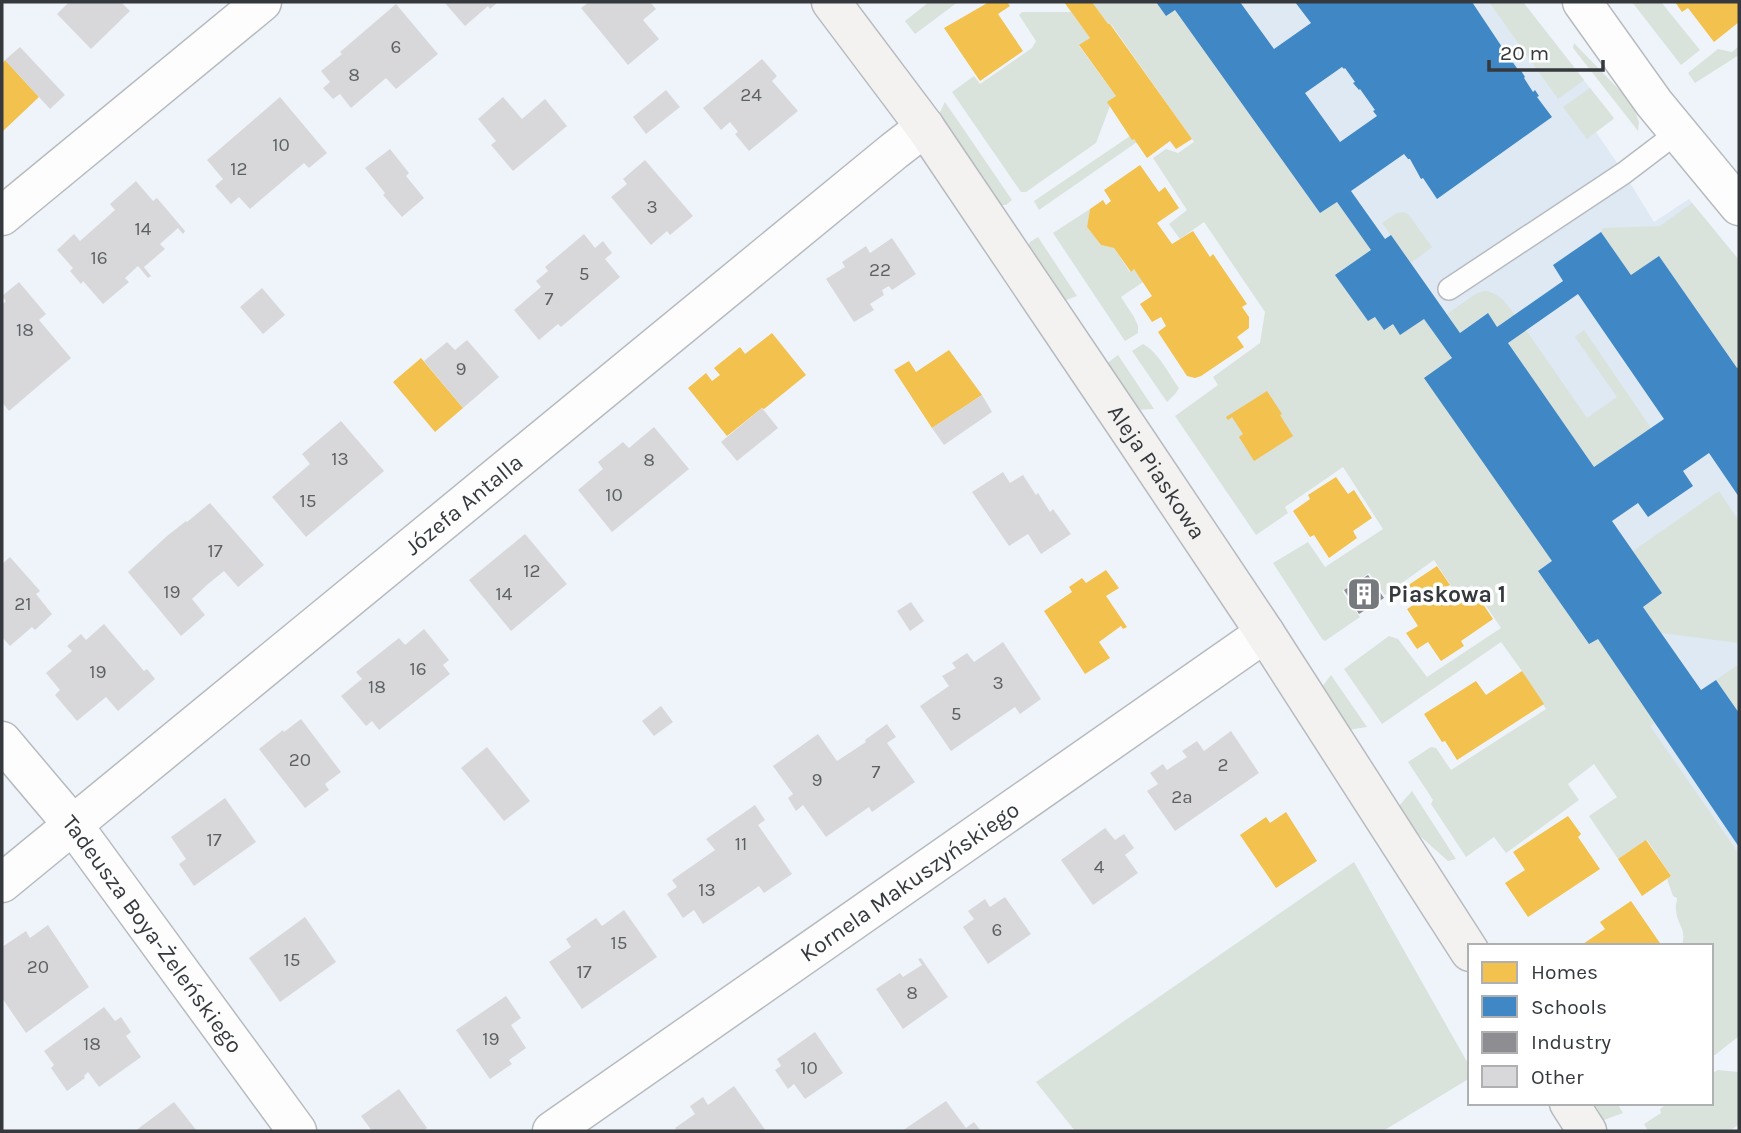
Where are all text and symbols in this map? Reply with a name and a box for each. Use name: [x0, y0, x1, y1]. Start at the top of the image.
scale bar: [1489, 28, 1603, 72]
house number: 6: [391, 36, 401, 58]
text: 20 m: [1500, 41, 1549, 65]
house number: 8: [348, 64, 360, 86]
house number: 24: [740, 84, 762, 106]
house number: 10: [272, 134, 290, 156]
house number: 12: [230, 158, 248, 180]
house number: 3: [646, 196, 658, 218]
house number: 14: [135, 218, 152, 240]
house number: 16: [90, 247, 108, 269]
house number: 22: [869, 259, 891, 281]
house number: 5: [579, 263, 589, 285]
house number: 7: [545, 288, 554, 310]
house number: 18: [16, 319, 34, 341]
house number: 9: [455, 358, 467, 380]
street label: Aleja Piaskowa: [1103, 399, 1212, 544]
house number: 13: [331, 448, 349, 470]
street label: Józefa Antalla: [399, 448, 528, 561]
house number: 8: [643, 449, 655, 471]
house number: 10: [605, 484, 623, 506]
house number: 15: [299, 490, 317, 512]
house number: 17: [207, 540, 223, 562]
house number: 12: [523, 560, 541, 582]
building icon: Piaskowa 1: [1345, 575, 1383, 613]
house number: 19: [163, 581, 181, 603]
place label: Piaskowa 1: [1388, 581, 1506, 608]
house number: 14: [496, 583, 513, 605]
house number: 21: [14, 593, 32, 615]
house number: 16: [409, 658, 427, 680]
house number: 19: [89, 661, 107, 683]
house number: 3: [992, 672, 1004, 694]
house number: 18: [368, 676, 386, 698]
house number: 5: [951, 703, 961, 725]
house number: 20: [289, 749, 311, 771]
house number: 2: [1217, 754, 1229, 776]
house number: 7: [872, 761, 881, 783]
house number: 9: [811, 769, 823, 791]
house number: 2a: [1171, 786, 1193, 808]
street label: Kornela Makuszyńskiego: [795, 795, 1024, 967]
street label: Tadeusza Boya-Żeleńskiego: [57, 809, 249, 1058]
house number: 17: [206, 829, 222, 851]
house number: 11: [735, 833, 747, 855]
house number: 4: [1094, 856, 1105, 878]
house number: 13: [698, 879, 716, 901]
house number: 6: [992, 919, 1002, 941]
house number: 15: [610, 932, 628, 954]
legend: [1468, 944, 1713, 1105]
house number: 15: [283, 949, 301, 971]
house number: 20: [27, 956, 49, 978]
text: Homes: [1531, 960, 1598, 984]
house number: 17: [576, 961, 592, 983]
house number: 8: [906, 982, 918, 1004]
text: Schools: [1531, 995, 1607, 1019]
house number: 19: [482, 1028, 500, 1050]
text: Industry: [1531, 1030, 1611, 1054]
house number: 18: [83, 1033, 101, 1055]
house number: 10: [800, 1057, 818, 1079]
text: Other: [1531, 1065, 1584, 1089]

